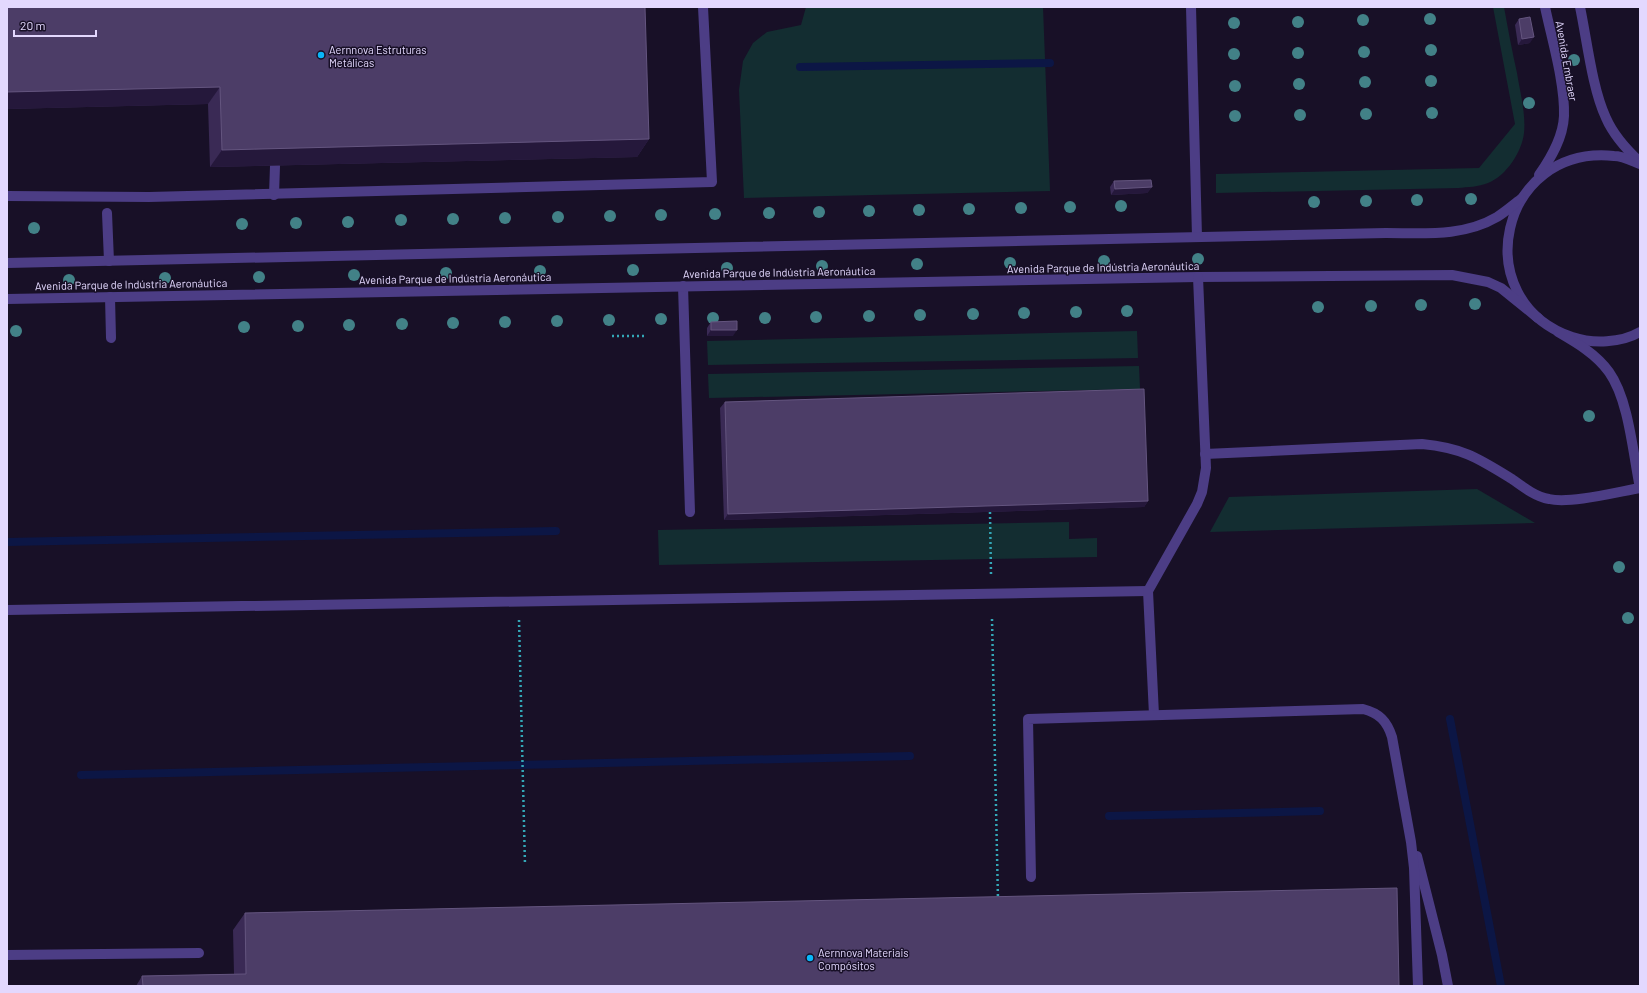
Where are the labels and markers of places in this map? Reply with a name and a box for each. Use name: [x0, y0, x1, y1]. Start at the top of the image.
place label: Aernnova Estruturas Metálicas: [329, 43, 427, 69]
marker: Aernnova Estruturas Metálicas: [316, 50, 326, 60]
place label: Aernnova Materiais Compósitos: [818, 946, 909, 972]
marker: Aernnova Materiais Compósitos: [805, 953, 815, 963]

